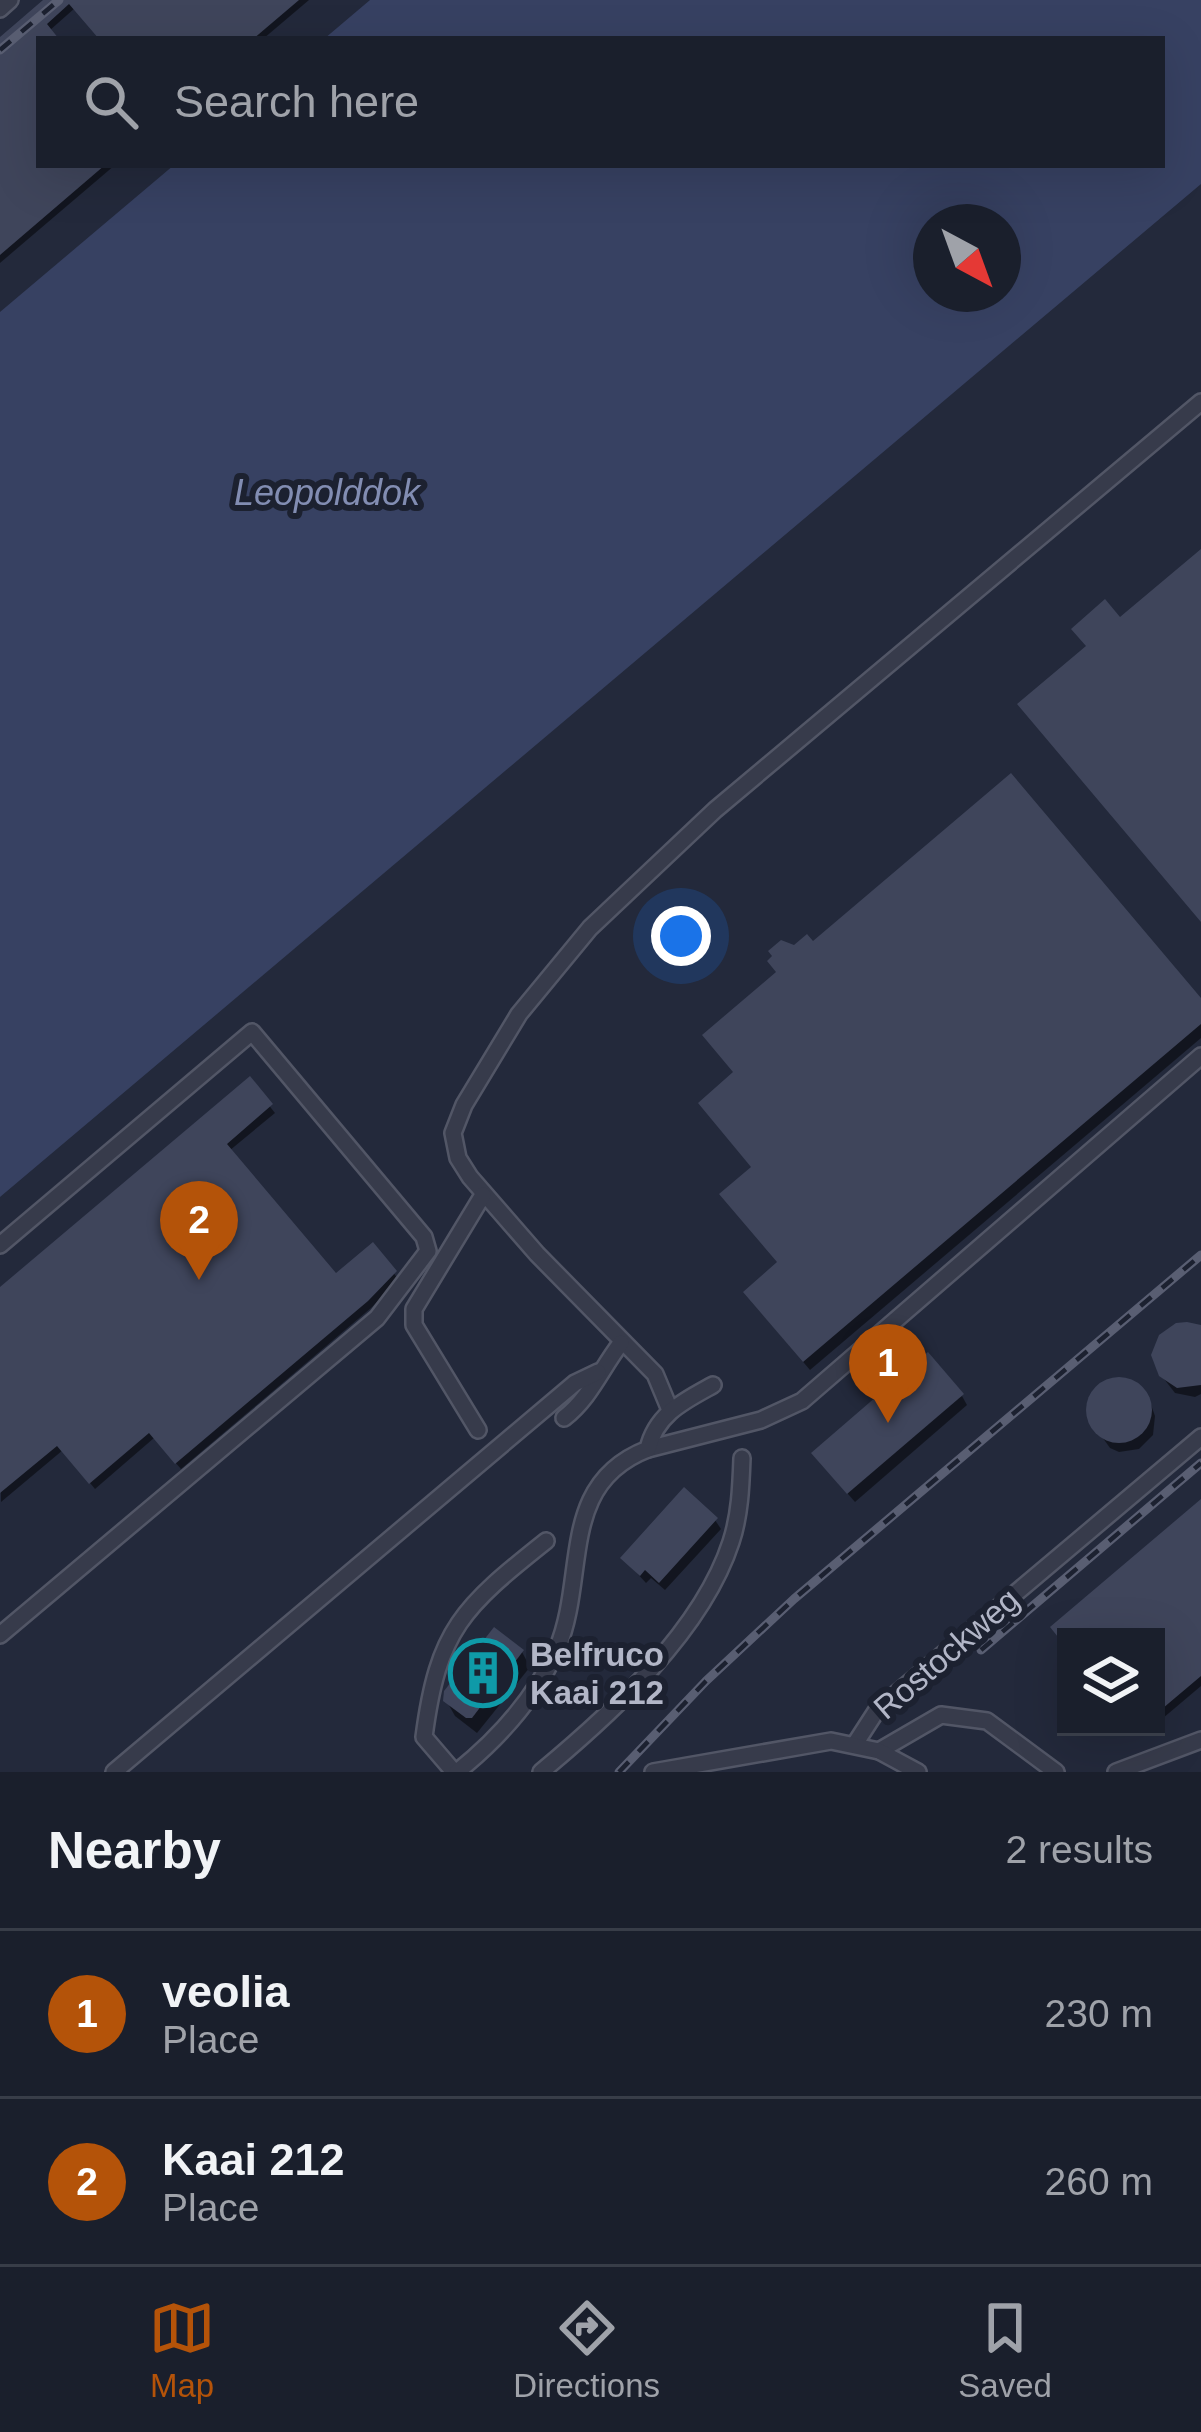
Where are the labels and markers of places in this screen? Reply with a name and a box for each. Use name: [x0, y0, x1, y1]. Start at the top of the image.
pin: 2: [160, 1181, 238, 1280]
pin: 1: [849, 1324, 927, 1423]
place label: Belfruco Kaai 212: [530, 1636, 664, 1711]
building icon: Belfruco Kaai 212: [448, 1638, 518, 1708]

